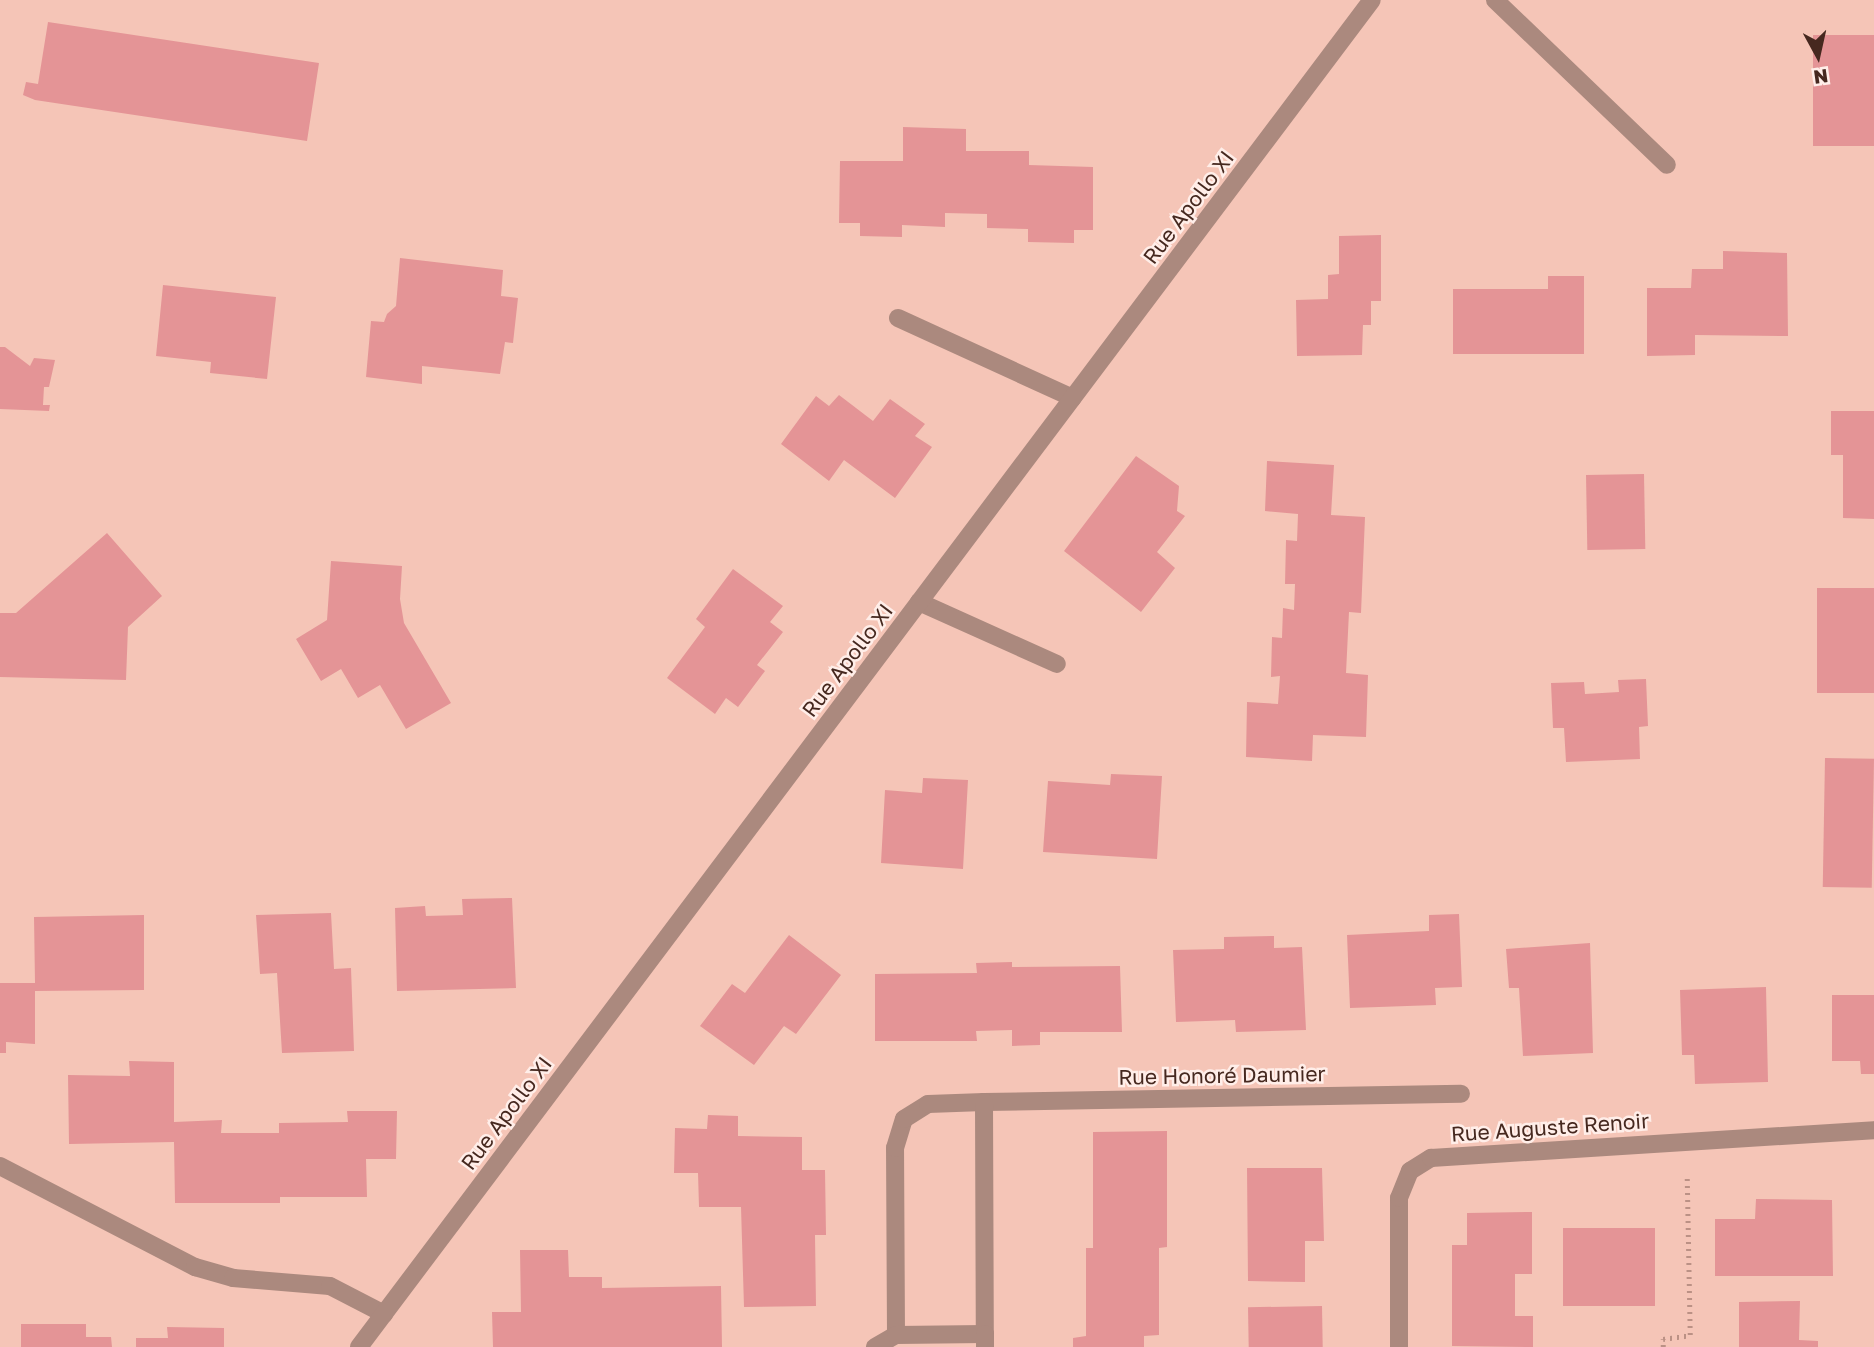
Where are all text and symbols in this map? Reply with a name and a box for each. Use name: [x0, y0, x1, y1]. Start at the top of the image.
north arrow: [1783, 21, 1853, 91]
text: N: [1812, 65, 1830, 90]
street label: Rue Apollo XI: [1137, 145, 1239, 269]
street label: Rue Apollo XI: [796, 598, 898, 722]
street label: Rue Apollo XI: [455, 1051, 557, 1175]
street label: Rue Honoré Daumier: [1118, 1061, 1326, 1089]
street label: Rue Auguste Renoir: [1450, 1108, 1650, 1146]

